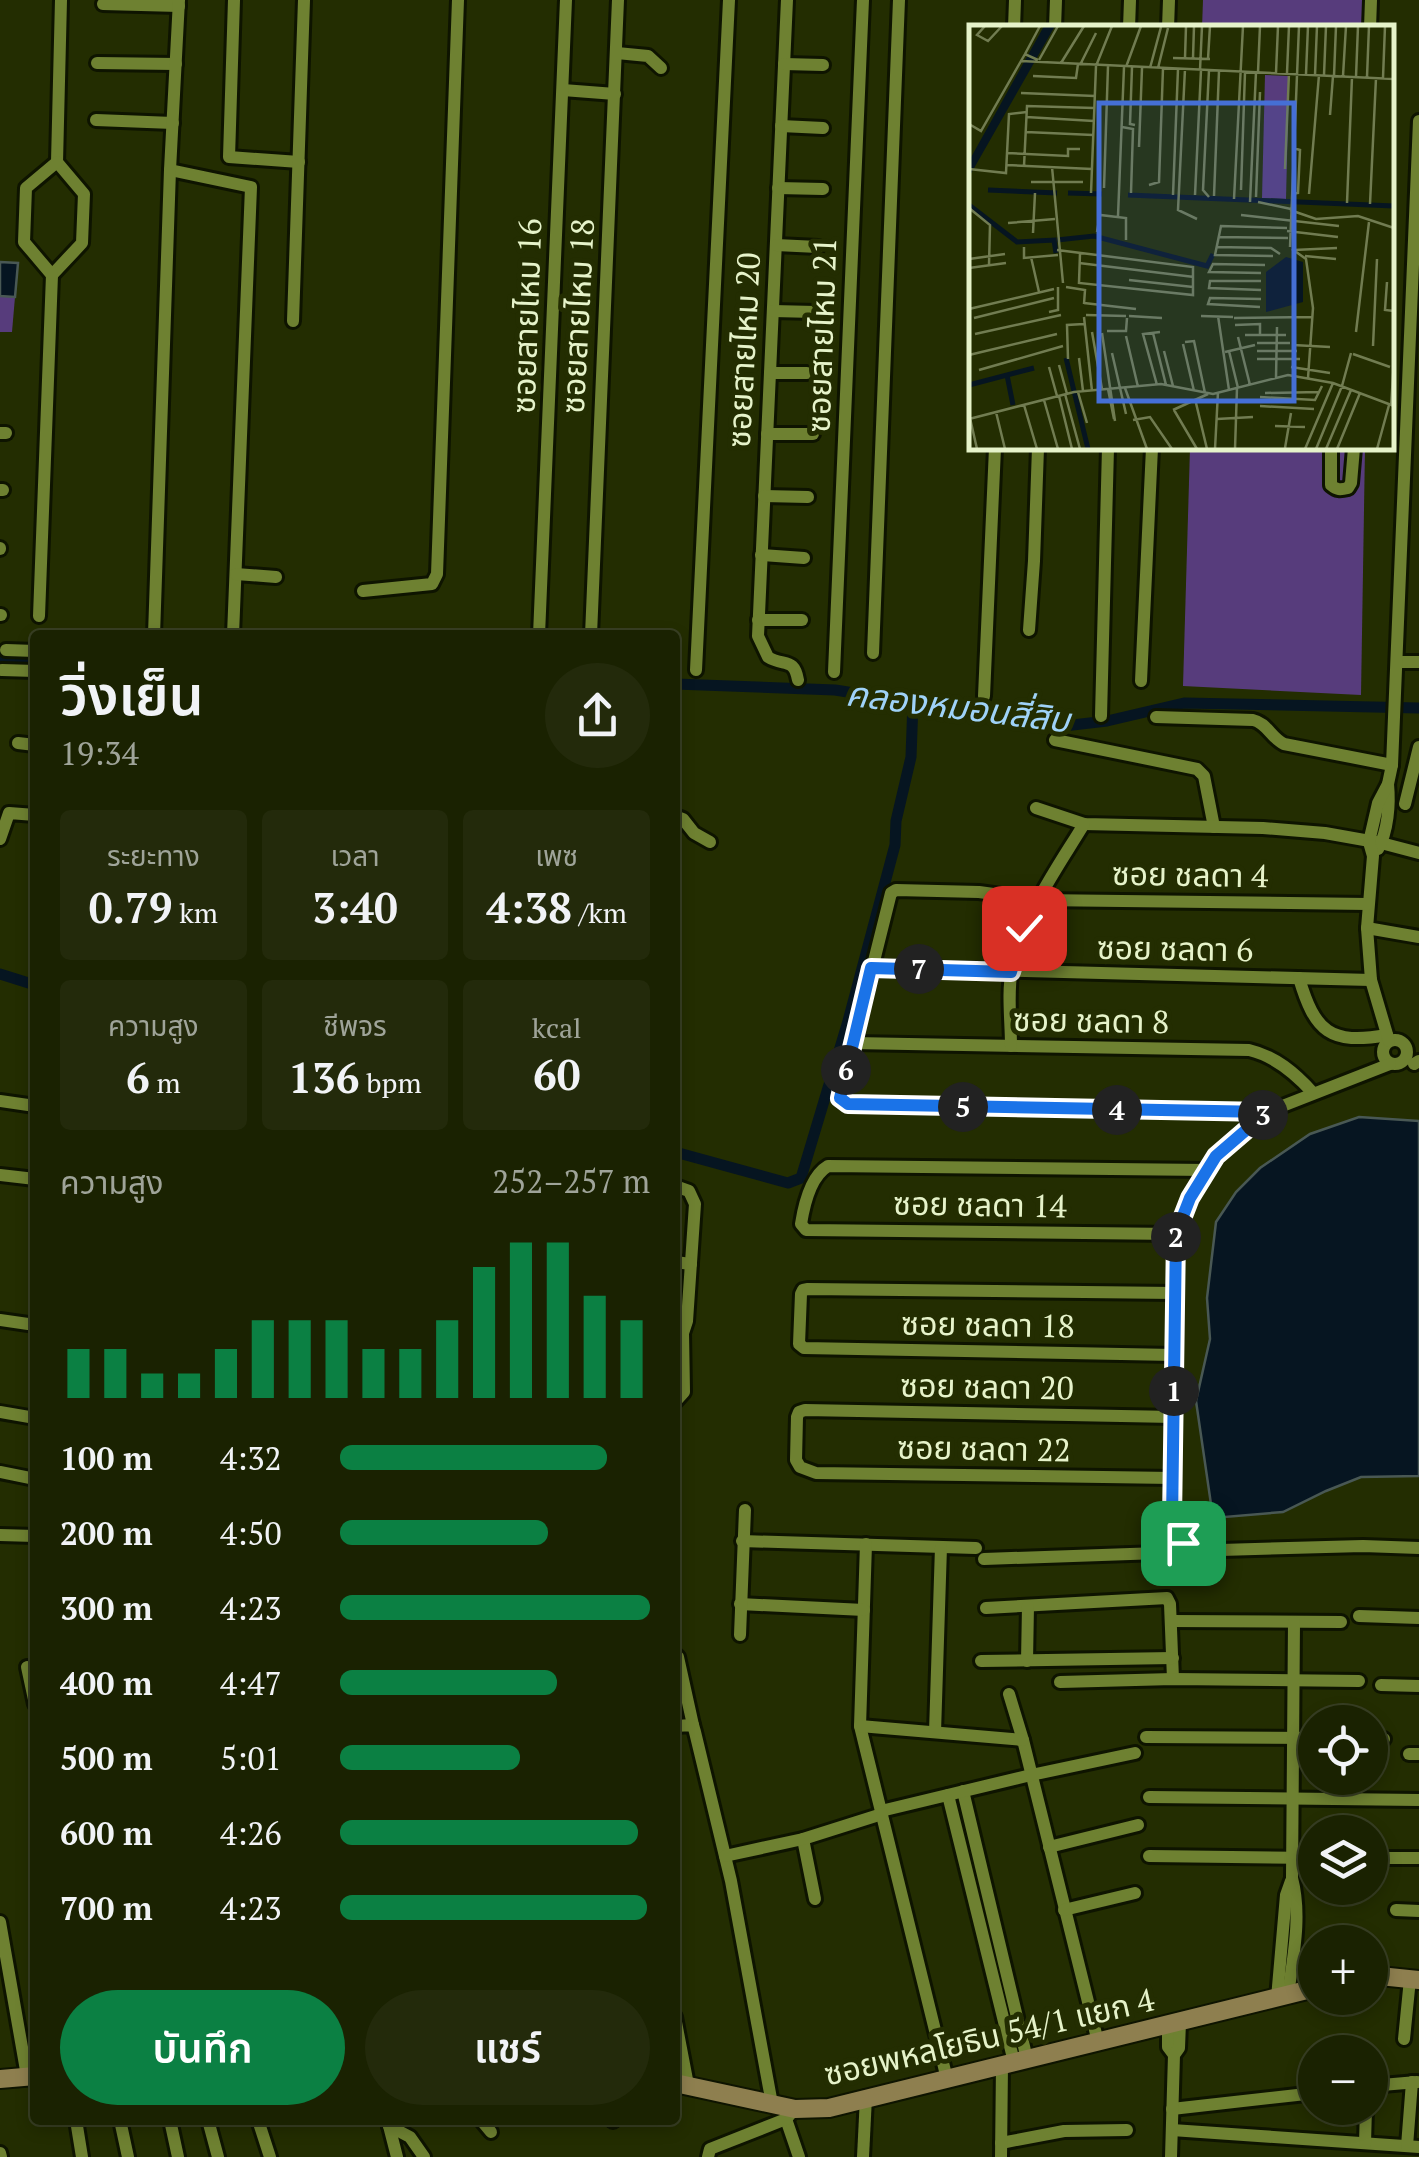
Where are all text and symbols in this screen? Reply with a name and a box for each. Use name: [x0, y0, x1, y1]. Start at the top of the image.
inset map: [969, 25, 1394, 450]
street label: ซอยสายไหม 18: [551, 217, 603, 415]
street label: ซอยสายไหม 16: [502, 218, 550, 414]
street label: ซอยสายไหม 21: [797, 237, 845, 433]
street label: ซอยสายไหม 20: [717, 251, 769, 449]
text: วิ่งเย็น: [60, 658, 204, 731]
button: share: [545, 663, 650, 768]
water label: คลองหมอนสี่สิบ: [843, 669, 1075, 743]
text: 19:34: [60, 732, 139, 774]
text: ระยะทาง: [107, 837, 200, 874]
text: เวลา: [330, 837, 380, 874]
text: เพซ: [535, 837, 578, 874]
street label: ซอย ชลดา 4: [1111, 852, 1269, 896]
text: 0.79: [89, 879, 172, 935]
text: 3:40: [312, 879, 398, 935]
text: 4:38: [486, 879, 572, 935]
pin: [982, 886, 1067, 971]
text: km: [172, 894, 218, 931]
text: /km: [572, 894, 627, 931]
icon: check: [997, 901, 1052, 956]
street label: ซอย ชลดา 6: [1096, 926, 1254, 970]
pin: 7: [894, 944, 944, 994]
text: 7: [911, 950, 927, 987]
street label: ซอย ชลดา 8: [1012, 998, 1170, 1042]
text: ความสูง: [108, 1007, 199, 1044]
text: ชีพจร: [323, 1007, 387, 1044]
text: kcal: [532, 1009, 582, 1046]
pin: 6: [821, 1045, 871, 1095]
text: 60: [533, 1046, 580, 1102]
text: 6: [126, 1049, 150, 1105]
text: 136: [288, 1049, 360, 1105]
text: 6: [838, 1051, 854, 1088]
text: m: [150, 1064, 181, 1101]
text: bpm: [360, 1064, 422, 1101]
pin: 5: [938, 1082, 988, 1132]
pin: 4: [1092, 1085, 1142, 1135]
text: 5: [955, 1088, 971, 1125]
pin: 3: [1238, 1090, 1288, 1140]
text: 4: [1109, 1091, 1125, 1128]
text: 3: [1255, 1096, 1271, 1133]
text: 252–257 m: [492, 1160, 650, 1202]
text: ความสูง: [60, 1161, 164, 1203]
street label: ซอย ชลดา 14: [893, 1181, 1067, 1227]
pin: 2: [1151, 1212, 1201, 1262]
text: 2: [1168, 1218, 1184, 1255]
street label: ซอย ชลดา 18: [901, 1301, 1075, 1347]
street label: ซอย ชลดา 20: [900, 1363, 1074, 1409]
pin: 1: [1149, 1366, 1199, 1416]
text: 1: [1166, 1372, 1182, 1409]
street label: ซอย ชลดา 22: [897, 1425, 1071, 1471]
text: 100 m: [60, 1437, 152, 1479]
text: 4:32: [220, 1437, 282, 1479]
pin: [1141, 1501, 1226, 1586]
text: 200 m: [60, 1512, 152, 1554]
text: 4:50: [220, 1512, 282, 1554]
icon: arrive: [1156, 1516, 1211, 1571]
text: 300 m: [60, 1587, 152, 1629]
text: 4:23: [220, 1587, 282, 1629]
text: 400 m: [60, 1662, 152, 1704]
text: 4:47: [220, 1662, 282, 1704]
map controls: [1298, 1705, 1388, 2125]
button: locate: [1298, 1705, 1388, 1795]
text: 500 m: [60, 1737, 152, 1779]
text: 5:01: [220, 1737, 282, 1779]
text: 600 m: [60, 1812, 152, 1854]
text: 4:26: [220, 1812, 282, 1854]
button: layers: [1298, 1815, 1388, 1905]
text: 700 m: [60, 1887, 152, 1929]
text: 4:23: [220, 1887, 282, 1929]
button: +: [1298, 1925, 1388, 2015]
street label: ซอยพหลโยธิน 54/1 แยก 4: [820, 1978, 1158, 2094]
button: บันทึก: [60, 1990, 345, 2105]
button: แชร์: [365, 1990, 650, 2105]
button: −: [1298, 2035, 1388, 2125]

